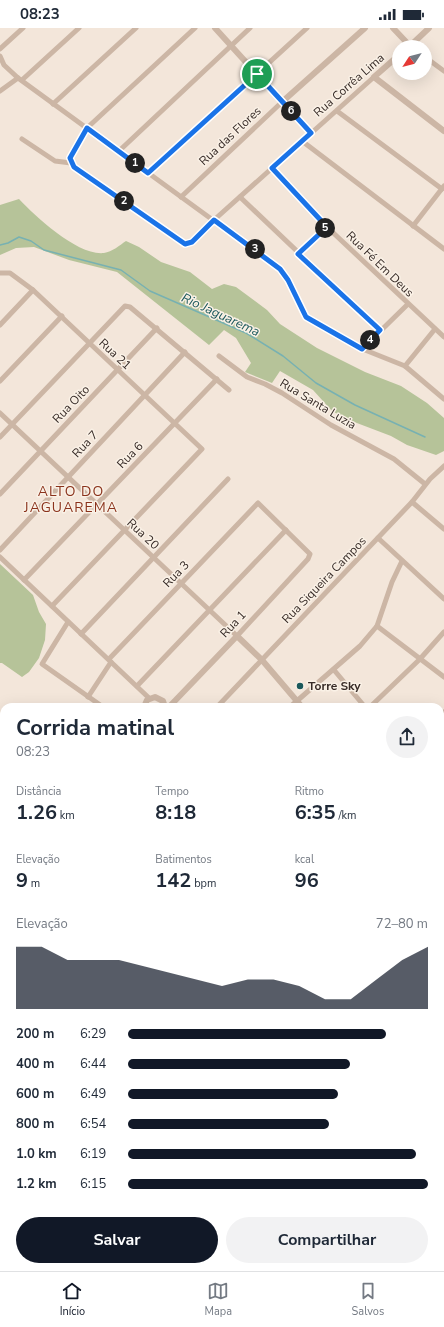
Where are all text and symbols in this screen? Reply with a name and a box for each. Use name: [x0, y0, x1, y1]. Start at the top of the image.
text: 08:23: [20, 4, 60, 24]
north arrow: [392, 40, 432, 80]
map controls: [392, 40, 432, 80]
street label: Rua Corrêa Lima: [310, 50, 388, 120]
pin: [240, 57, 274, 91]
icon: arrive: [246, 63, 268, 85]
pin: 6: [281, 101, 301, 121]
street label: Rua das Flores: [195, 103, 265, 169]
text: 6: [288, 103, 294, 118]
pin: 1: [125, 153, 145, 173]
text: 1: [132, 155, 138, 170]
pin: 2: [114, 191, 134, 211]
text: 2: [121, 193, 127, 208]
pin: 5: [315, 218, 335, 238]
text: 5: [322, 220, 328, 235]
street label: Rua Fé Em Deus: [343, 228, 417, 301]
pin: 3: [245, 239, 265, 259]
text: 3: [252, 241, 258, 256]
water label: Rio Jaguarema: [178, 289, 263, 341]
pin: 4: [360, 330, 380, 350]
text: 4: [367, 332, 373, 347]
street label: Rua 21: [95, 335, 135, 373]
street label: Rua Santa Luzia: [277, 375, 359, 433]
street label: Rua Oito: [49, 381, 93, 426]
street label: Rua 7: [68, 427, 102, 461]
street label: Rua 6: [113, 438, 147, 472]
district label: ALTO DO JAGUAREMA: [23, 482, 118, 517]
street label: Rua 20: [123, 515, 163, 553]
street label: Rua Siqueira Campos: [278, 533, 370, 627]
street label: Rua 3: [159, 557, 193, 591]
street label: Rua 1: [216, 607, 250, 641]
place label: Torre Sky: [308, 678, 361, 694]
marker: Torre Sky: [295, 681, 305, 691]
text: Corrida matinal: [16, 713, 174, 743]
button: share: [386, 716, 428, 758]
text: 08:23: [16, 743, 50, 761]
text: Distância: [16, 784, 61, 799]
text: Tempo: [155, 784, 189, 799]
text: Ritmo: [295, 784, 324, 799]
text: 1.26: [16, 799, 57, 826]
text: 8:18: [155, 799, 196, 826]
text: 6:35: [295, 799, 336, 826]
text: km: [57, 808, 75, 823]
text: /km: [336, 808, 356, 823]
text: Elevação: [16, 852, 60, 867]
text: Batimentos: [155, 852, 212, 867]
text: kcal: [295, 852, 314, 867]
text: 9: [16, 867, 28, 894]
text: 142: [155, 867, 191, 894]
text: 96: [295, 867, 319, 894]
text: m: [28, 876, 40, 891]
text: bpm: [191, 876, 216, 891]
text: Elevação: [16, 915, 68, 933]
text: 72–80 m: [376, 915, 428, 933]
text: 200 m: [16, 1025, 54, 1043]
text: 6:29: [80, 1025, 106, 1043]
text: 400 m: [16, 1055, 54, 1073]
text: 6:44: [80, 1055, 106, 1073]
text: 600 m: [16, 1085, 54, 1103]
text: 6:49: [80, 1085, 106, 1103]
text: 800 m: [16, 1115, 54, 1133]
text: 6:54: [80, 1115, 106, 1133]
text: 1.0 km: [16, 1145, 57, 1163]
text: 6:19: [80, 1145, 106, 1163]
text: 1.2 km: [16, 1175, 57, 1193]
text: 6:15: [80, 1175, 106, 1193]
button: Salvar: [16, 1217, 218, 1263]
button: Compartilhar: [226, 1217, 428, 1263]
tab: Início: [60, 1280, 85, 1319]
tab: Mapa: [205, 1280, 232, 1319]
tab: Salvos: [352, 1280, 384, 1319]

